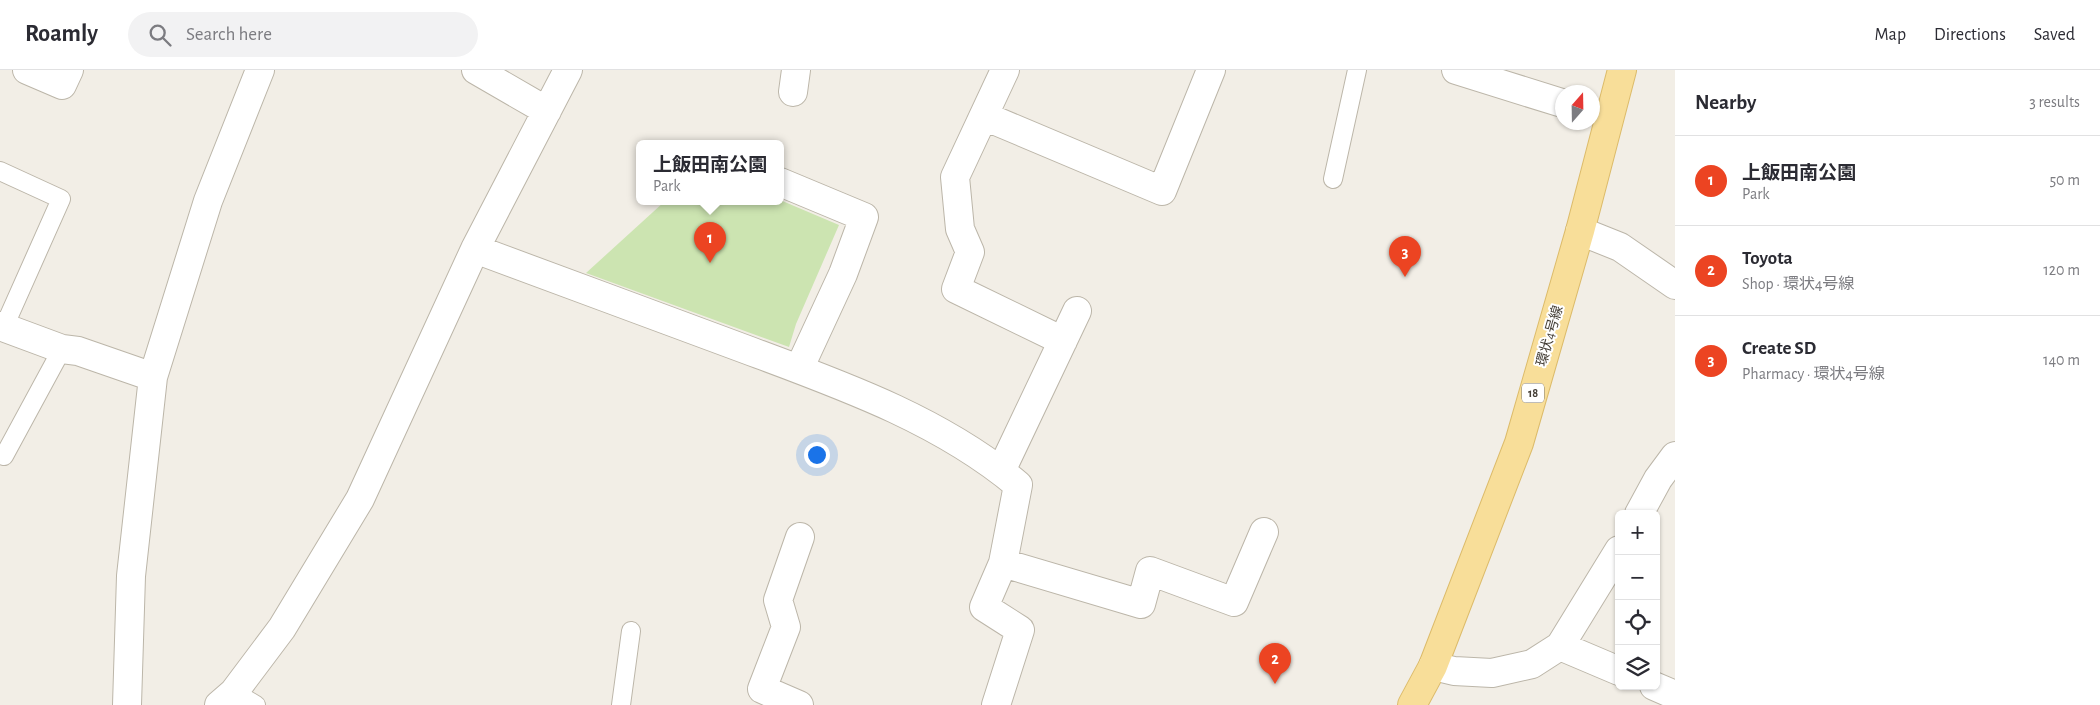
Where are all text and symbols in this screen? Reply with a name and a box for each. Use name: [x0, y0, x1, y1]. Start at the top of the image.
search box: [128, 12, 478, 57]
icon: search: [146, 21, 174, 49]
text: Roamly: [25, 22, 98, 46]
text: Search here: [186, 25, 272, 44]
text: Map: [1875, 26, 1906, 44]
text: Directions: [1934, 26, 2006, 44]
text: Saved: [2034, 26, 2075, 44]
north arrow: [1555, 85, 1600, 130]
text: Nearby: [1695, 92, 1756, 113]
text: 3 results: [2029, 94, 2080, 110]
popup: [636, 140, 784, 205]
text: 上飯田南公園: [653, 156, 767, 175]
text: 上飯田南公園: [1742, 164, 1856, 183]
text: 1: [1708, 172, 1714, 188]
text: 50 m: [2049, 172, 2080, 188]
text: Park: [653, 178, 681, 194]
text: Park: [1742, 186, 1770, 202]
pin: 1: [694, 222, 726, 263]
pin: 3: [1389, 236, 1421, 277]
text: Toyota: [1742, 249, 1793, 268]
text: 2: [1707, 262, 1715, 278]
text: 120 m: [2043, 262, 2080, 278]
text: Shop · 環状4号線: [1742, 276, 1854, 292]
street label: 環状4号線: [1533, 303, 1565, 368]
text: Create SD: [1742, 339, 1816, 358]
text: 3: [1708, 352, 1714, 368]
text: 140 m: [2043, 352, 2080, 368]
text: Pharmacy · 環状4号線: [1742, 366, 1885, 382]
road number: 18: [1522, 384, 1544, 402]
your location: [804, 442, 830, 468]
map controls: [1615, 510, 1660, 690]
button: +: [1615, 510, 1660, 555]
button: −: [1615, 555, 1660, 600]
button: locate: [1615, 600, 1660, 645]
pin: 2: [1259, 643, 1291, 684]
button: layers: [1615, 645, 1660, 690]

